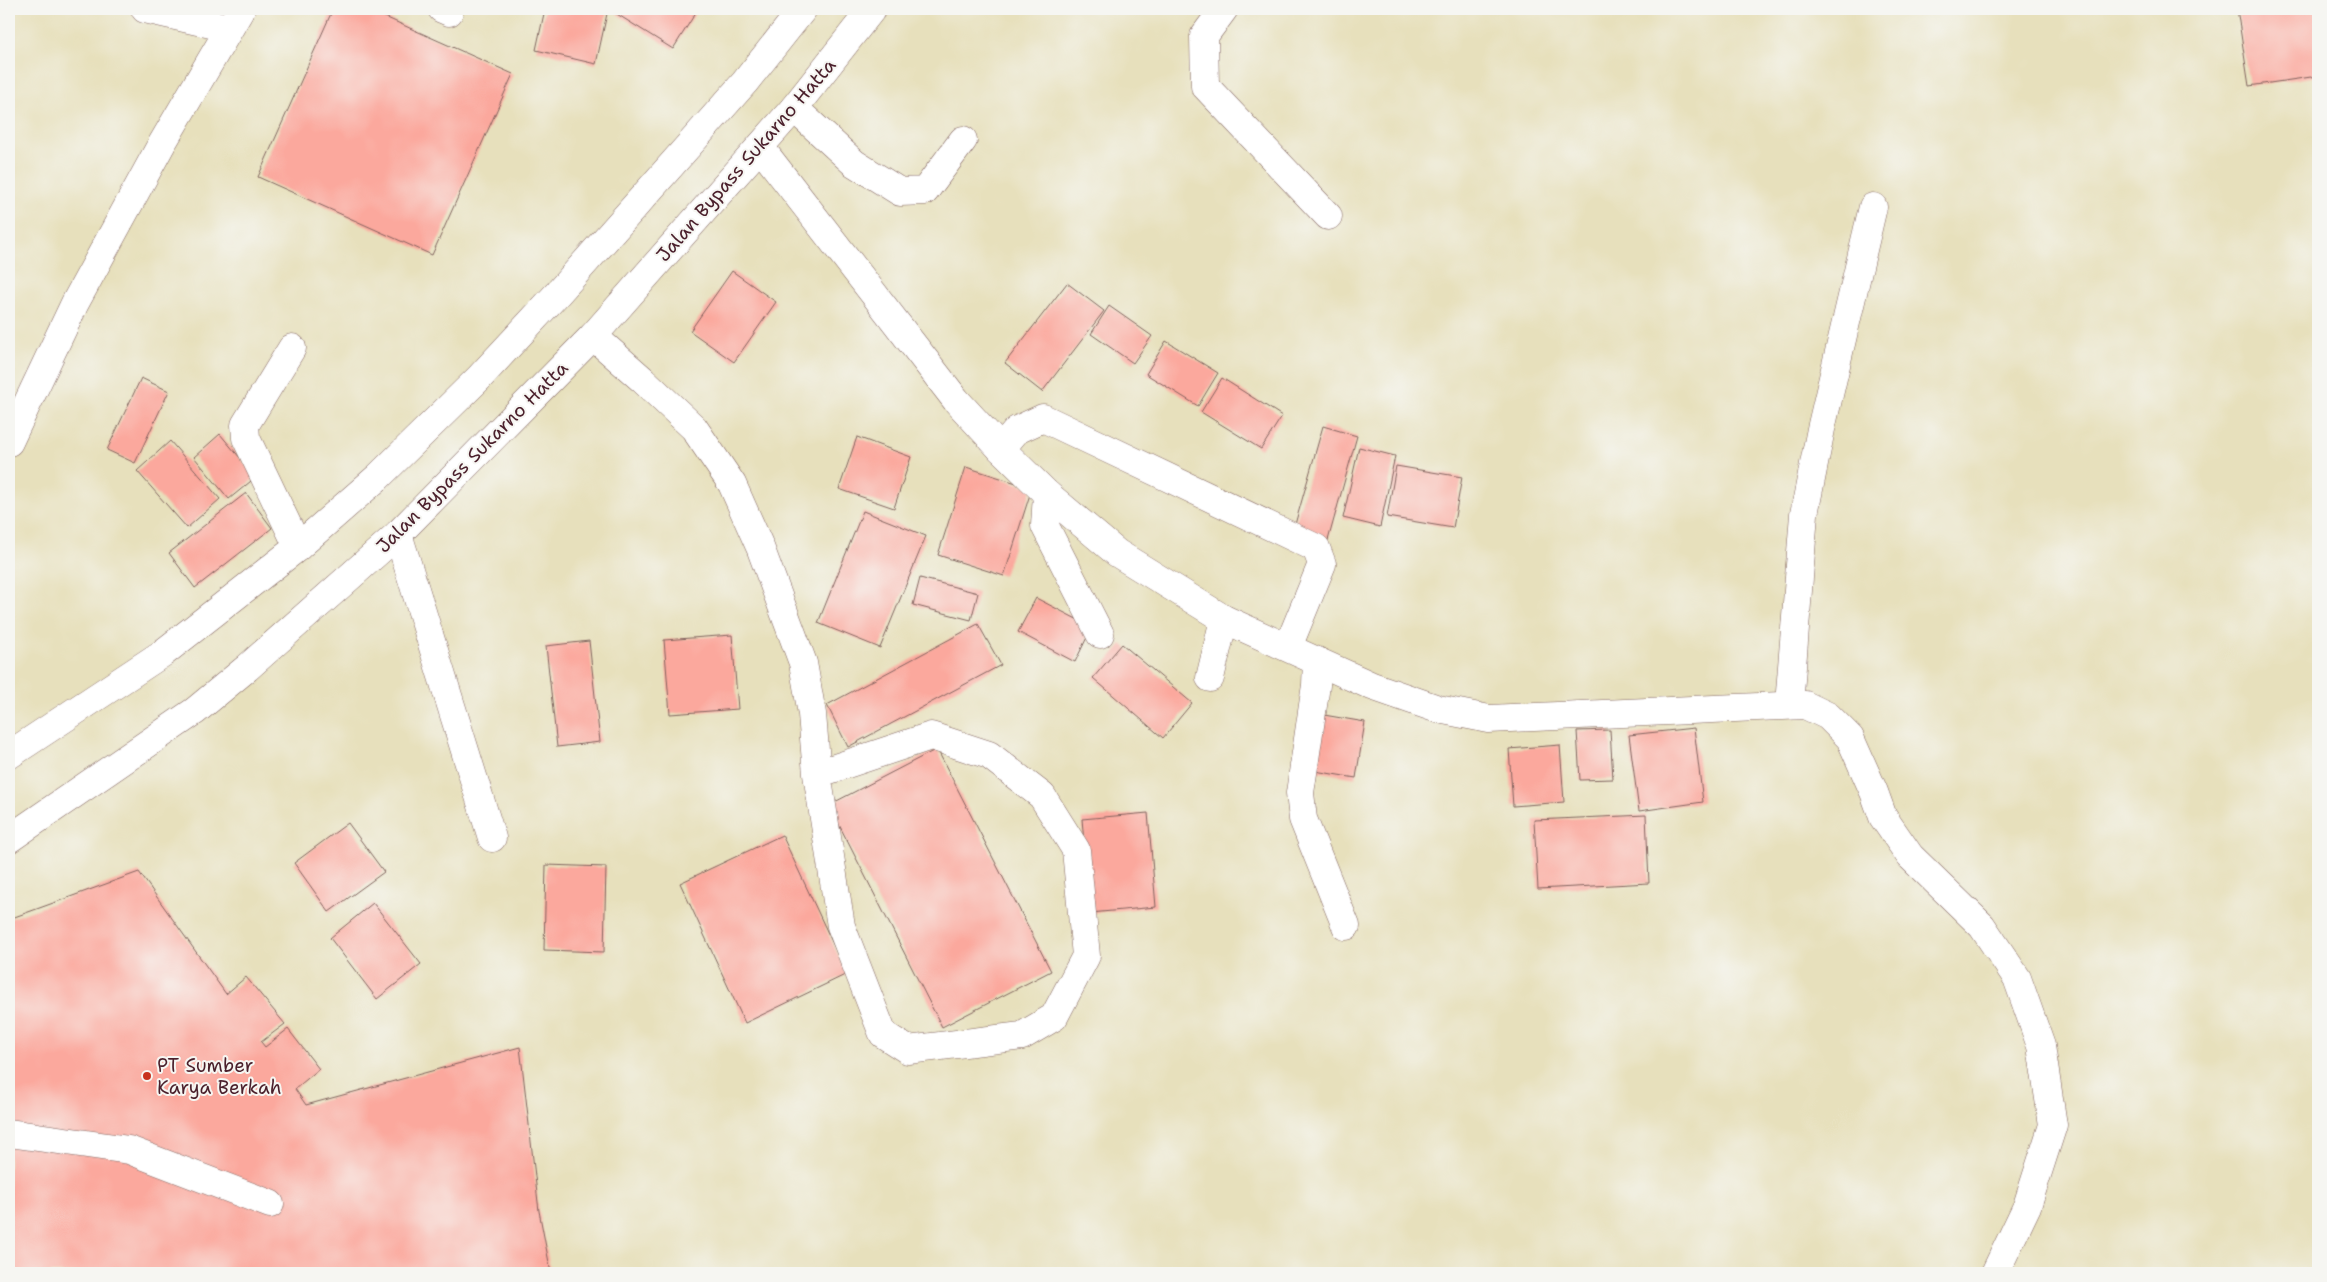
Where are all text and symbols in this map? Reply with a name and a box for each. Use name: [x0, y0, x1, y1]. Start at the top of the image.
street label: Jalan Bypass Sukarno Hatta: [651, 53, 841, 267]
street label: Jalan Bypass Sukarno Hatta: [371, 356, 573, 558]
place label: PT Sumber Karya Berkah: [157, 1053, 282, 1100]
marker: PT Sumber Karya Berkah: [141, 1070, 153, 1082]

